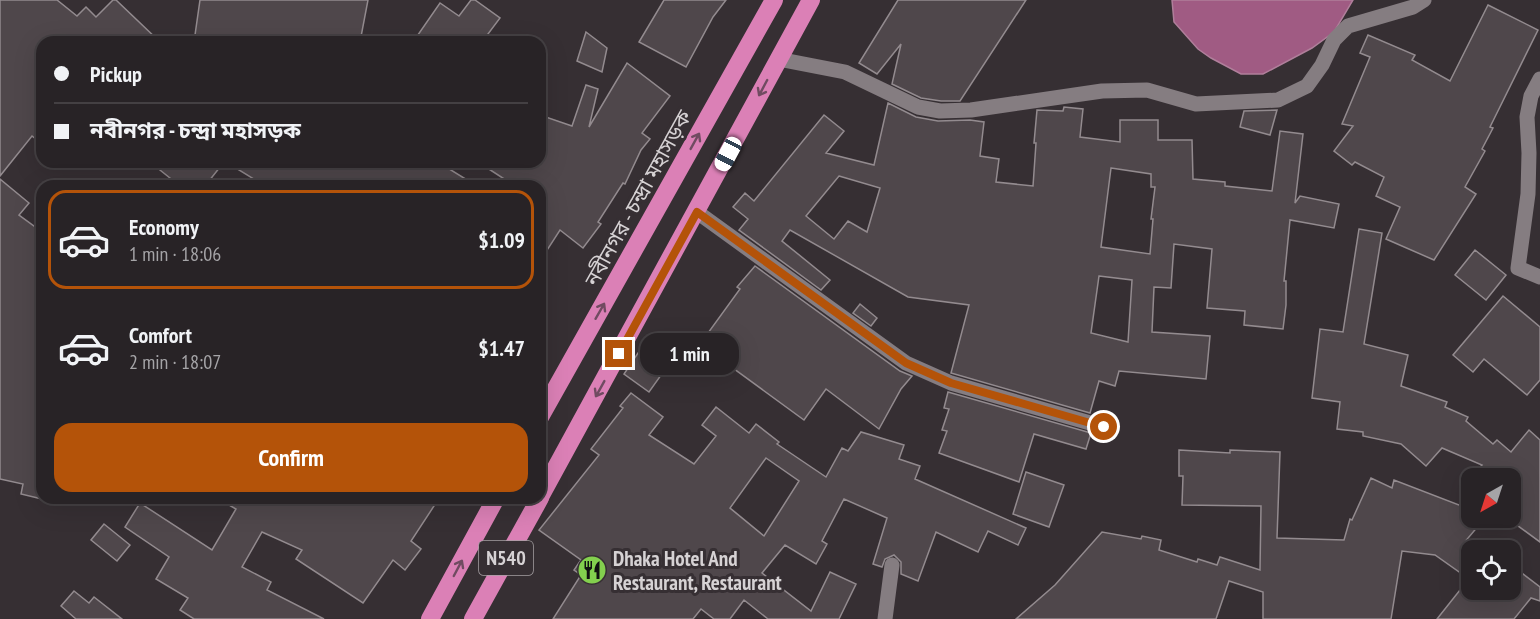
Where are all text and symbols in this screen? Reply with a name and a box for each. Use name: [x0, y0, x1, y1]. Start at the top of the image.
text: Pickup: [90, 60, 142, 88]
one-way arrow: [757, 79, 769, 96]
street label: নবীনগর - চন্দ্রা মহাসড়ক: [578, 104, 698, 292]
text: নবীনগর - চন্দ্রা মহাসড়ক: [90, 116, 301, 144]
one-way arrow: [690, 133, 702, 150]
car: [712, 134, 744, 174]
icon: car: [57, 213, 111, 267]
text: Economy: [129, 213, 199, 241]
text: $1.09: [478, 226, 525, 254]
text: 1 min · 18:06: [129, 241, 221, 267]
one-way arrow: [594, 303, 606, 320]
icon: car: [57, 321, 111, 375]
text: Comfort: [129, 321, 192, 349]
callout: 1 min: [640, 333, 739, 375]
text: $1.47: [478, 334, 525, 362]
route end: [605, 340, 632, 367]
text: 1 min: [669, 341, 710, 367]
text: 2 min · 18:07: [129, 349, 221, 375]
one-way arrow: [594, 379, 605, 397]
route start: [1090, 413, 1117, 440]
button: Confirm: [54, 423, 528, 492]
north arrow: [1461, 468, 1521, 528]
map controls: [1461, 468, 1521, 600]
button: locate: [1461, 540, 1521, 600]
road number: N540: [479, 541, 533, 575]
place label: Dhaka Hotel And Restaurant, Restaurant: [613, 545, 782, 596]
restaurant icon: Dhaka Hotel And Restaurant, Restaurant: [576, 554, 608, 586]
one-way arrow: [453, 559, 464, 577]

